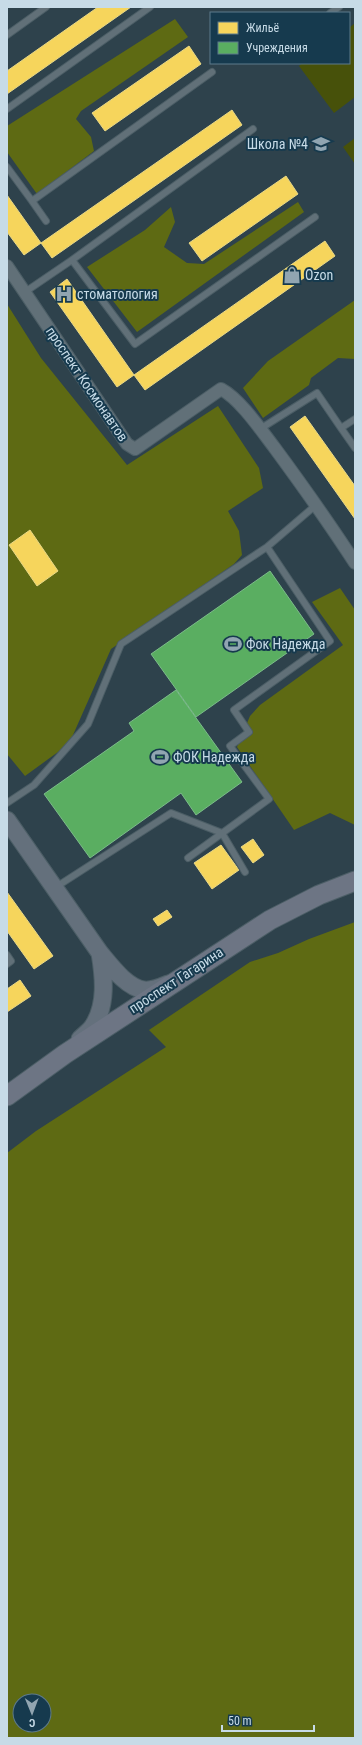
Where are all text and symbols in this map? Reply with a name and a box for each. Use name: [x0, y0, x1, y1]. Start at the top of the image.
legend: [210, 12, 350, 64]
text: Жильё: [246, 21, 279, 35]
text: Учреждения: [246, 41, 308, 55]
school or university icon: Школа №4: [311, 134, 331, 154]
place label: Школа №4: [247, 136, 308, 152]
shop icon: Ozon: [282, 265, 302, 285]
place label: Ozon: [305, 267, 333, 283]
hospital icon: стоматология: [54, 284, 74, 304]
place label: стоматология: [77, 286, 158, 302]
street label: проспект Космонавтов: [43, 324, 131, 444]
sports icon: Фок Надежда: [223, 634, 243, 654]
place label: Фок Надежда: [246, 636, 325, 652]
sports icon: ФОК Надежда: [150, 747, 170, 767]
place label: ФОК Надежда: [173, 749, 255, 765]
street label: проспект Гагарина: [126, 944, 226, 1016]
north arrow: [12, 1693, 52, 1733]
scale bar: [222, 1707, 314, 1733]
text: 50 m: [228, 1714, 252, 1728]
text: С: [29, 1716, 35, 1729]

